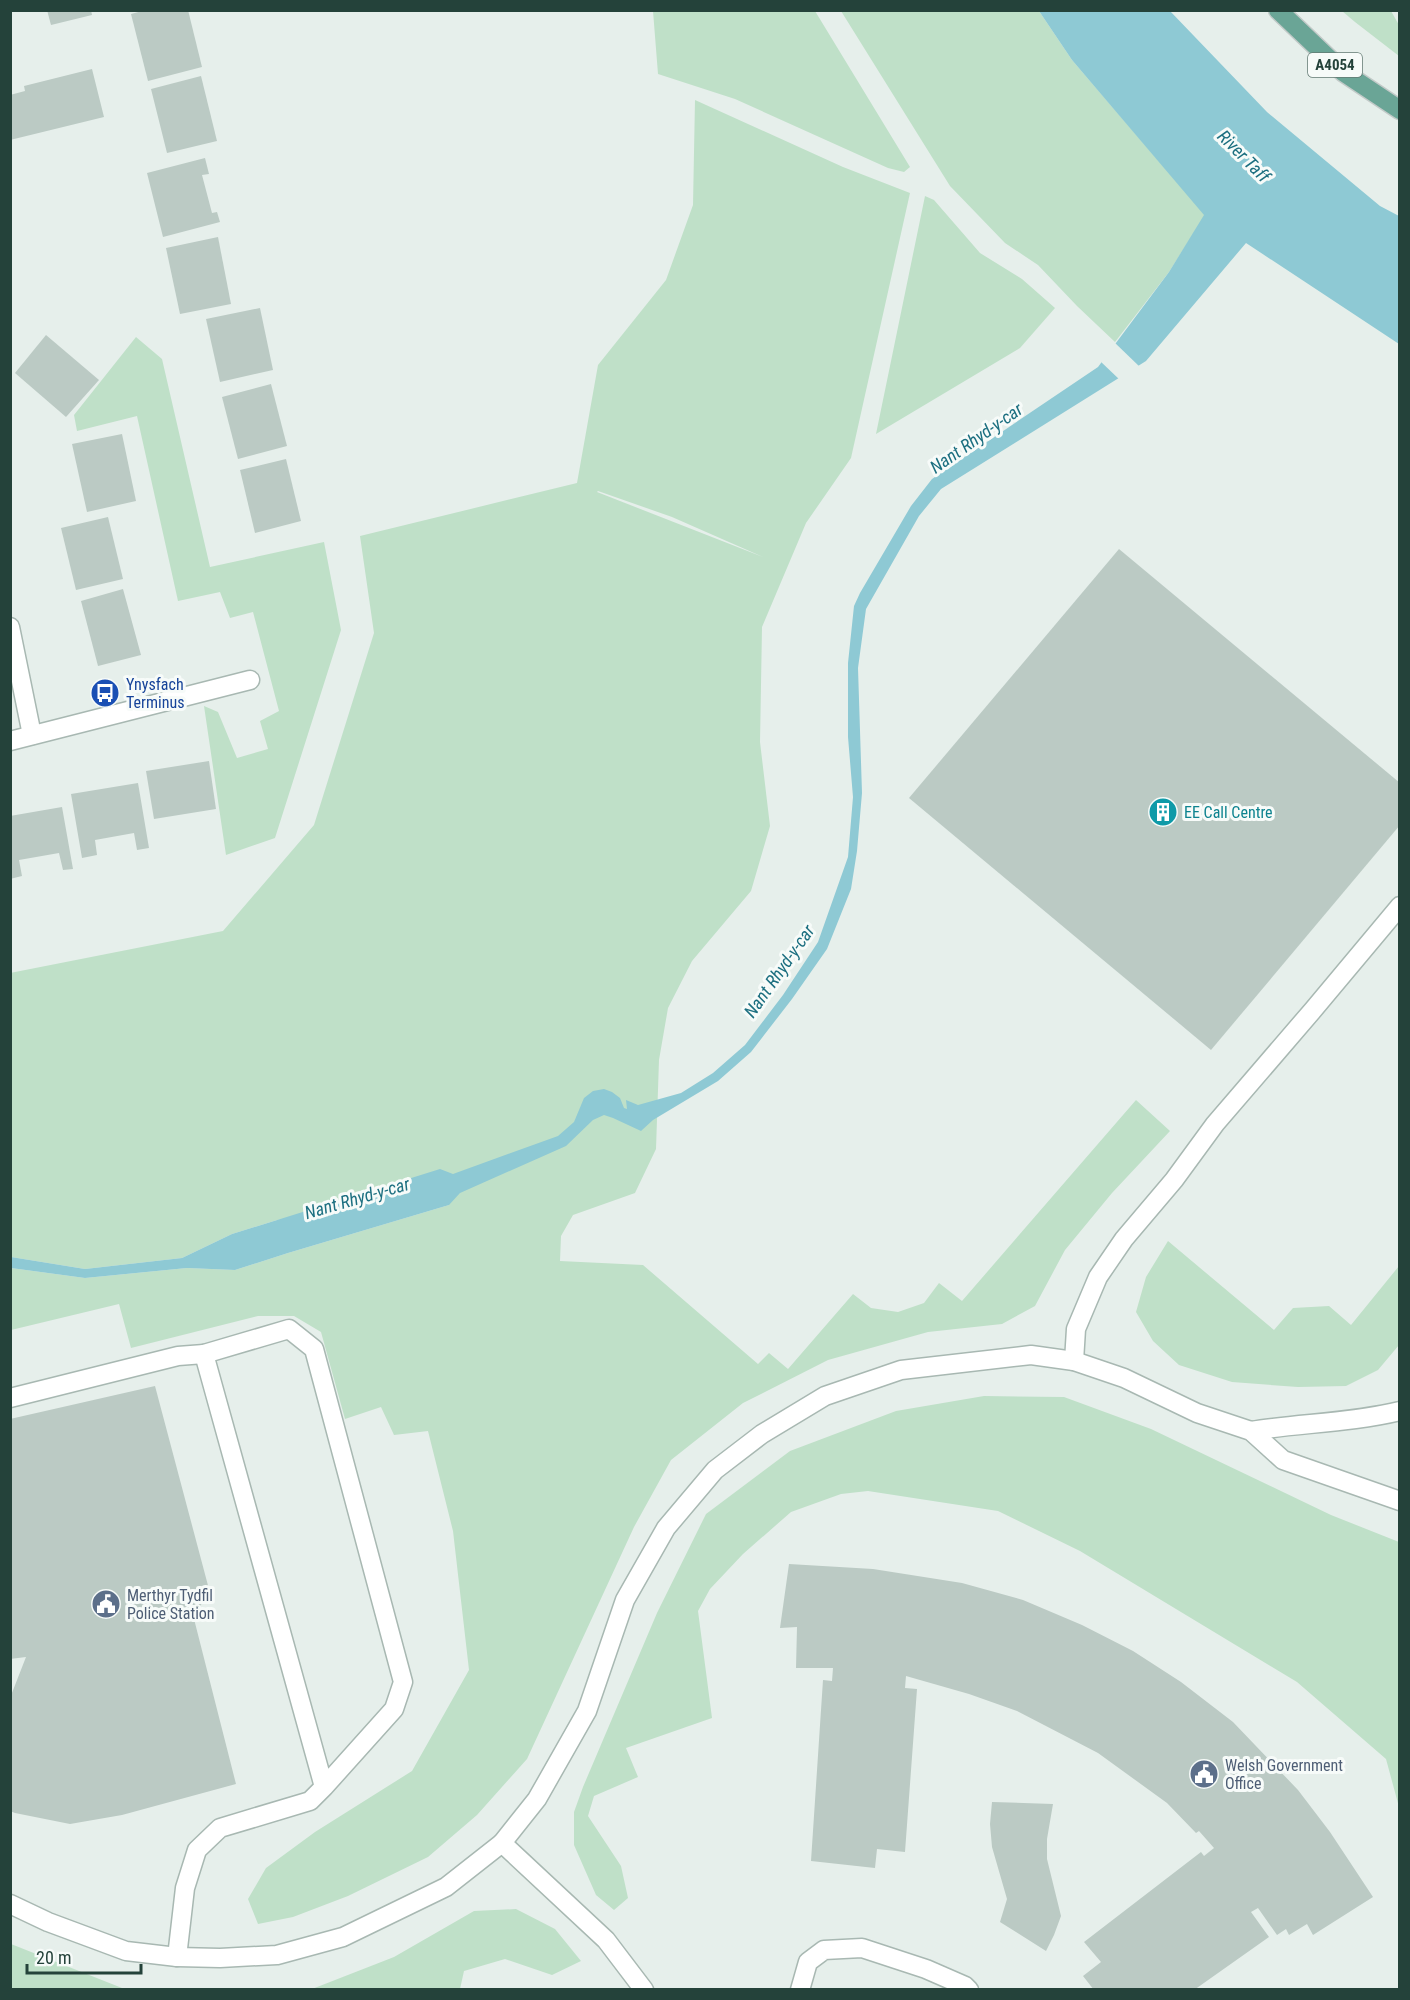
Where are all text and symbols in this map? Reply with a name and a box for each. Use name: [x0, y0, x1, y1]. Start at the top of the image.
road number: A4054: [1308, 53, 1362, 77]
water label: River Taff: [1213, 125, 1276, 188]
water label: Nant Rhyd-y-car: [926, 398, 1027, 478]
place label: Ynysfach Terminus: [126, 675, 184, 712]
bus stop icon: Ynysfach Terminus: [89, 677, 121, 709]
building icon: EE Call Centre: [1147, 796, 1179, 828]
place label: EE Call Centre: [1184, 803, 1273, 822]
water label: Nant Rhyd-y-car: [739, 920, 819, 1021]
water label: Nant Rhyd-y-car: [302, 1173, 413, 1223]
place label: Merthyr Tydfil Police Station: [127, 1586, 215, 1623]
public building icon: Merthyr Tydfil Police Station: [90, 1588, 122, 1620]
place label: Welsh Government Office: [1225, 1756, 1343, 1793]
public building icon: Welsh Government Office: [1188, 1758, 1220, 1790]
scale bar: [27, 1937, 141, 1975]
text: 20 m: [36, 1947, 71, 1968]

